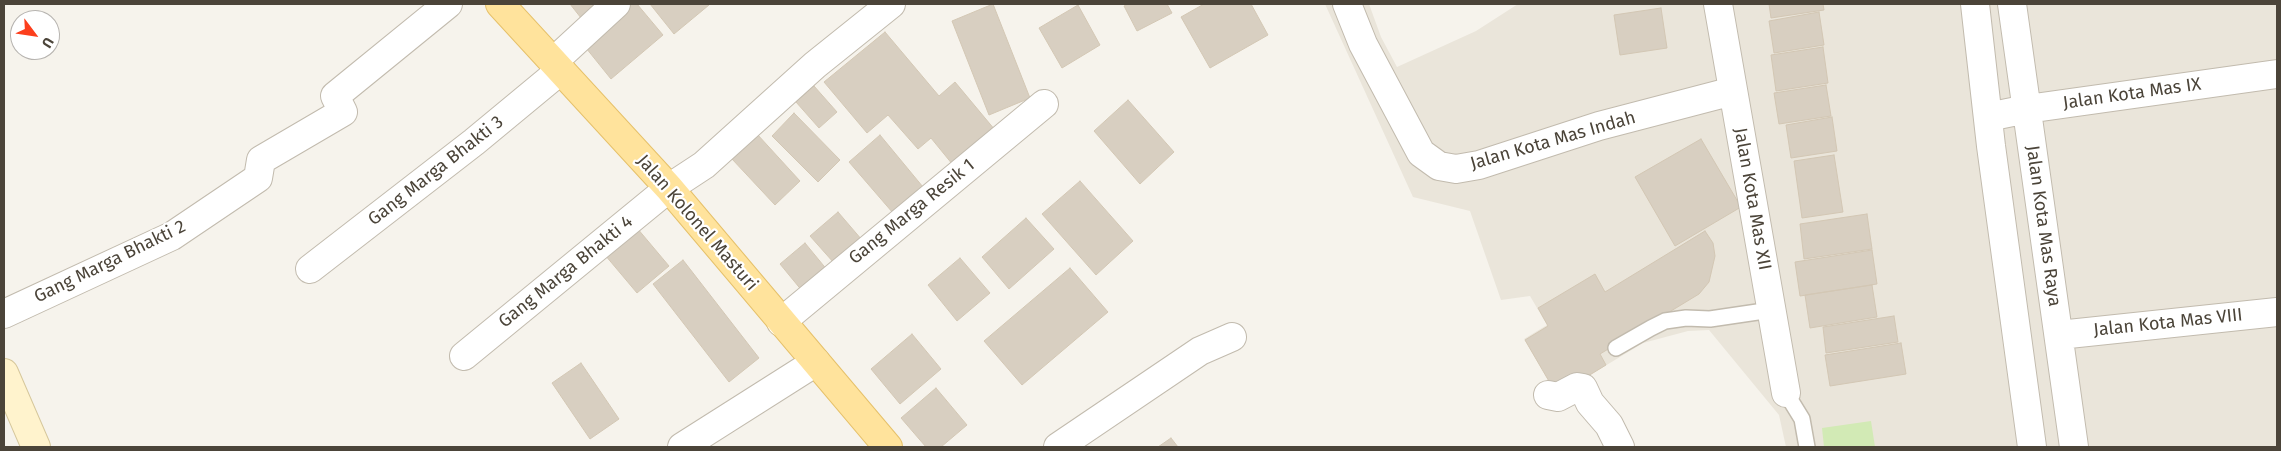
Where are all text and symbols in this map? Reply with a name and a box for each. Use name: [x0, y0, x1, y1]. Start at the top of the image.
north arrow: [10, 10, 60, 60]
text: U: [38, 34, 57, 51]
street label: Jalan Kota Mas IX: [2062, 74, 2202, 114]
street label: Jalan Kota Mas Indah: [1468, 107, 1638, 175]
street label: Gang Marga Bhakti 3: [364, 111, 508, 231]
street label: Jalan Kota Mas XII: [1729, 126, 1775, 272]
street label: Jalan Kota Mas Raya: [2021, 144, 2065, 308]
street label: Jalan Kolonel Masturi: [632, 150, 762, 296]
street label: Gang Marga Resik 1: [845, 155, 979, 269]
street label: Gang Marga Bhakti 4: [495, 211, 637, 333]
street label: Gang Marga Bhakti 2: [31, 216, 189, 308]
street label: Jalan Kota Mas VIII: [2092, 304, 2244, 342]

